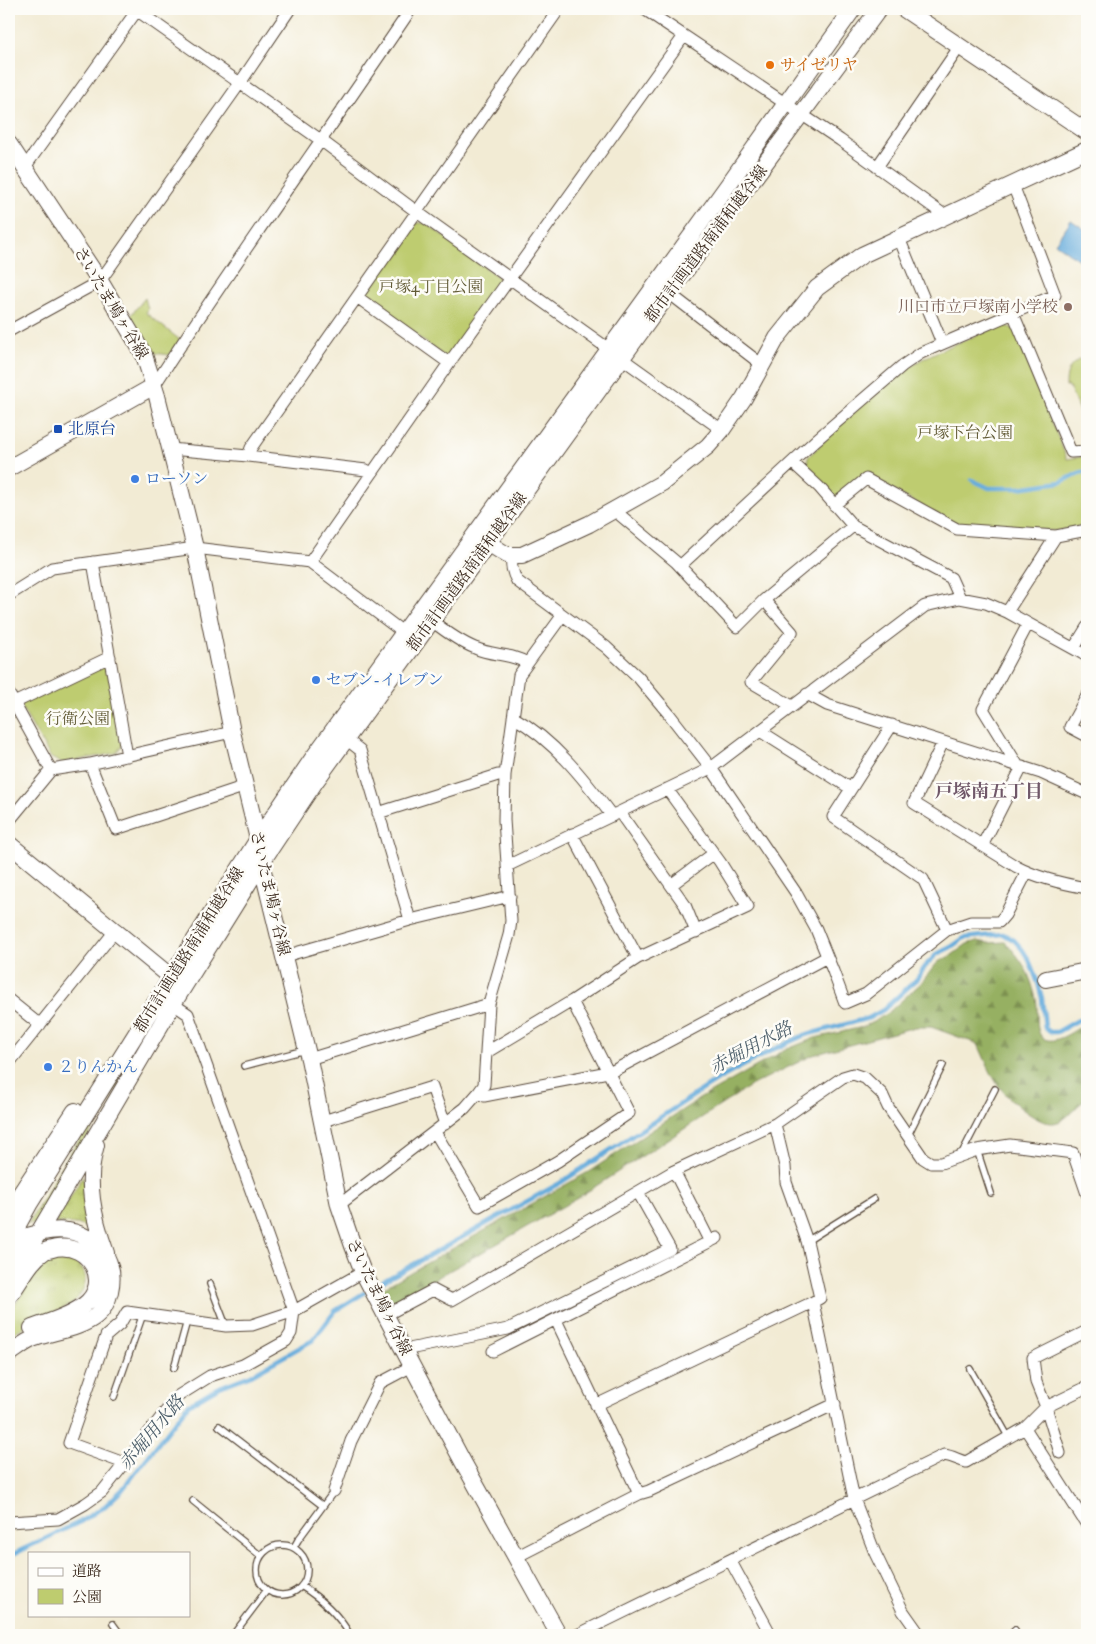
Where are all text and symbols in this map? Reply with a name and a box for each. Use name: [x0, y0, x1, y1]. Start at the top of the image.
place label: サイゼリヤ: [780, 55, 858, 75]
marker: サイゼリヤ: [764, 59, 776, 71]
street label: 都市計画道路南浦和越谷線: [640, 161, 772, 327]
street label: さいたま鳩ヶ谷線: [69, 243, 153, 363]
park label: 戸塚4丁目公園: [379, 277, 483, 297]
place label: 川口市立戸塚南小学校: [898, 297, 1058, 317]
marker: 川口市立戸塚南小学校: [1062, 301, 1074, 313]
place label: 北原台: [68, 419, 116, 439]
marker: 北原台: [52, 423, 64, 435]
park label: 戸塚下台公園: [917, 423, 1013, 443]
place label: ローソン: [145, 469, 208, 489]
marker: ローソン: [129, 473, 141, 485]
street label: 都市計画道路南浦和越谷線: [402, 488, 532, 656]
place label: セブン-イレブン: [326, 670, 444, 690]
marker: セブン-イレブン: [310, 674, 322, 686]
park label: 行衛公園: [46, 709, 110, 729]
district label: 戸塚南五丁目: [935, 780, 1043, 803]
street label: さいたま鳩ヶ谷線: [246, 828, 294, 958]
street label: 都市計画道路南浦和越谷線: [130, 863, 248, 1037]
water label: 赤堀用水路: [706, 1016, 798, 1079]
place label: ２りんかん: [58, 1057, 138, 1077]
marker: ２りんかん: [42, 1061, 54, 1073]
street label: さいたま鳩ヶ谷線: [342, 1235, 416, 1359]
water label: 赤堀用水路: [114, 1390, 191, 1475]
legend: [28, 1552, 190, 1616]
text: 道路: [72, 1562, 102, 1581]
text: 公園: [72, 1588, 102, 1607]

